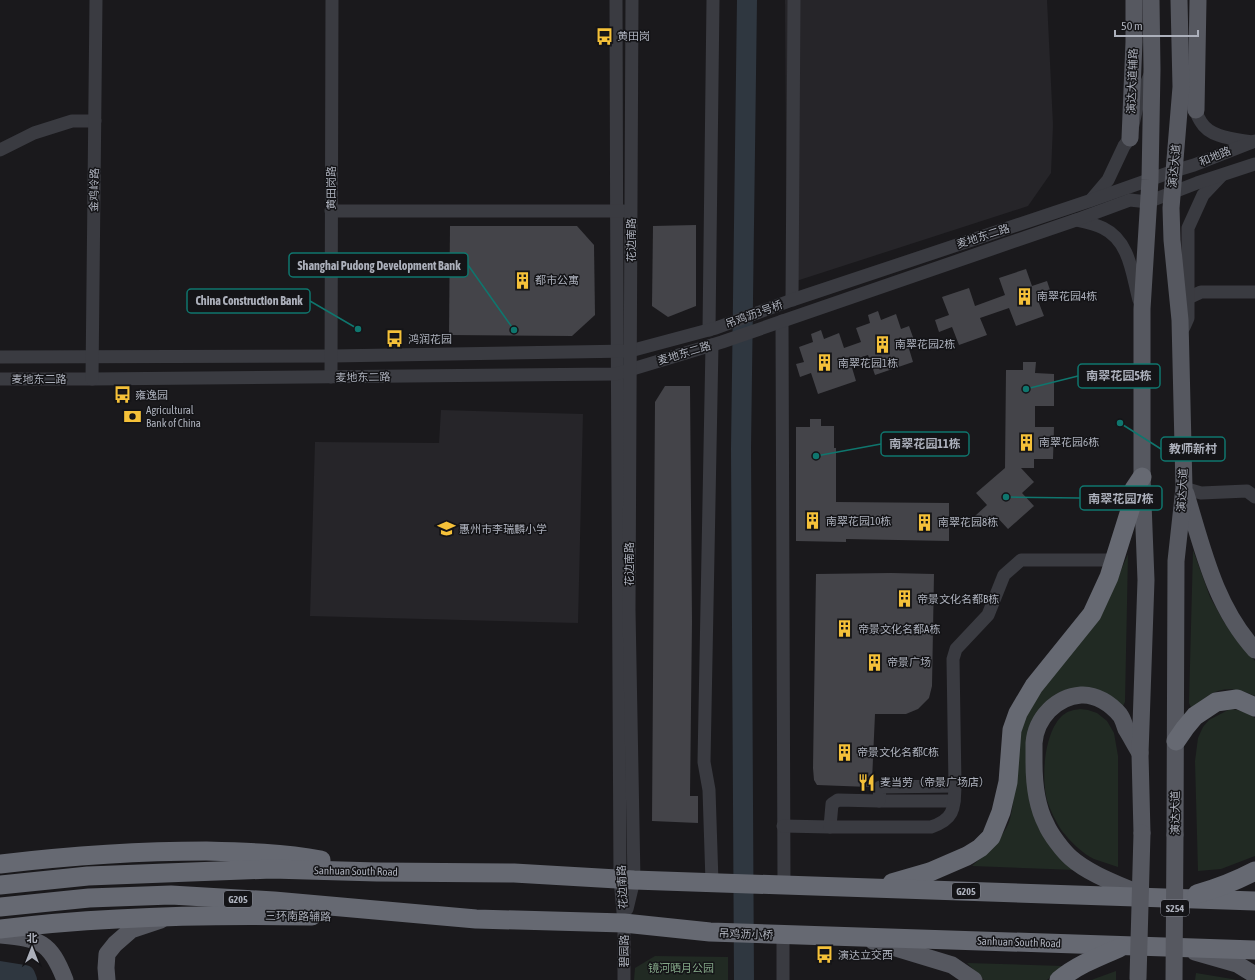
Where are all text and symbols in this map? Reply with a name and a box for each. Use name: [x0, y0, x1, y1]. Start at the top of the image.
scale bar: [1115, 12, 1198, 38]
text: 50 m: [1121, 19, 1143, 33]
bus stop icon: 黄田岗: [594, 26, 614, 46]
place label: 黄田岗: [617, 30, 650, 42]
street label: 演达大道辅路: [1125, 48, 1139, 114]
street label: 演达大道: [1166, 144, 1182, 188]
street label: 和地路: [1197, 144, 1233, 168]
street label: 黄田岗路: [325, 166, 337, 210]
street label: 金鸡岭路: [88, 168, 100, 212]
street label: 花边南路: [625, 218, 637, 262]
street label: 麦地东二路: [955, 222, 1011, 250]
callout: Shanghai Pudong Development Bank: [289, 253, 468, 277]
text: Shanghai Pudong Development Bank: [298, 259, 461, 273]
building icon: 都市公寓: [512, 270, 532, 290]
place label: 都市公寓: [535, 274, 579, 286]
building icon: 南翠花园4栋: [1014, 286, 1034, 306]
callout: China Construction Bank: [187, 289, 310, 313]
place label: 南翠花园4栋: [1037, 290, 1097, 302]
text: China Construction Bank: [195, 294, 303, 308]
street label: 吊鸡沥3号桥: [724, 298, 784, 330]
bus stop icon: 鸿润花园: [385, 329, 405, 349]
place label: 鸿润花园: [408, 333, 452, 345]
building icon: 南翠花园2栋: [872, 334, 892, 354]
place label: 南翠花园2栋: [895, 338, 955, 350]
street label: 麦地东二路: [656, 339, 712, 367]
building icon: 南翠花园1栋: [815, 353, 835, 373]
place label: 南翠花园1栋: [838, 357, 898, 369]
callout: 南翠花园5栋: [1078, 364, 1160, 388]
text: 南翠花园5栋: [1086, 369, 1152, 383]
street label: 麦地东二路: [335, 371, 391, 383]
street label: 麦地东二路: [12, 373, 67, 385]
bus stop icon: 雍逸园: [112, 385, 132, 405]
place label: 雍逸园: [135, 389, 168, 401]
place label: Agricultural Bank of China: [146, 404, 201, 429]
bank icon: Agricultural Bank of China: [123, 406, 143, 426]
callout: 南翠花园11栋: [881, 432, 969, 456]
building icon: 南翠花园6栋: [1016, 432, 1036, 452]
place label: 南翠花园6栋: [1039, 436, 1099, 448]
text: 南翠花园11栋: [889, 437, 961, 451]
callout: 教师新村: [1161, 437, 1225, 461]
text: 教师新村: [1169, 442, 1217, 456]
street label: 演达大道: [1175, 468, 1189, 512]
callout: 南翠花园7栋: [1080, 486, 1162, 510]
text: 南翠花园7栋: [1088, 492, 1154, 506]
building icon: 南翠花园10栋: [803, 511, 823, 531]
building icon: 南翠花园8栋: [915, 512, 935, 532]
place label: 南翠花园10栋: [826, 515, 891, 527]
place label: 南翠花园8栋: [938, 516, 998, 528]
school or university icon: 惠州市李瑞麟小学: [436, 519, 456, 539]
place label: 惠州市李瑞麟小学: [459, 523, 547, 535]
street label: 花边南路: [623, 542, 635, 586]
building icon: 帝景文化名都B栋: [894, 589, 914, 609]
place label: 帝景文化名都B栋: [917, 593, 999, 605]
building icon: 帝景文化名都A栋: [835, 619, 855, 639]
place label: 帝景文化名都A栋: [858, 623, 940, 635]
building icon: 帝景广场: [864, 652, 884, 672]
place label: 帝景广场: [887, 656, 931, 668]
building icon: 帝景文化名都C栋: [834, 742, 854, 762]
place label: 帝景文化名都C栋: [857, 746, 939, 758]
restaurant icon: 麦当劳（帝景广场店）: [857, 772, 877, 792]
place label: 麦当劳（帝景广场店）: [880, 776, 990, 788]
street label: 演达大道: [1169, 791, 1181, 835]
street label: Sanhuan South Road: [314, 864, 398, 878]
street label: 花边南路: [615, 865, 629, 909]
road number: G205: [952, 883, 980, 899]
road number: G205: [224, 891, 252, 907]
road number: S254: [1161, 900, 1189, 916]
street label: 三环南路辅路: [265, 909, 331, 923]
street label: 吊鸡沥小桥: [718, 927, 774, 941]
north arrow: [12, 928, 52, 968]
text: 北: [27, 932, 38, 944]
street label: 碧园路: [618, 935, 630, 968]
street label: Sanhuan South Road: [977, 935, 1061, 949]
bus stop icon: 演达立交西: [815, 945, 835, 965]
place label: 演达立交西: [838, 949, 893, 961]
park label: 镜河晒月公园: [648, 962, 714, 974]

